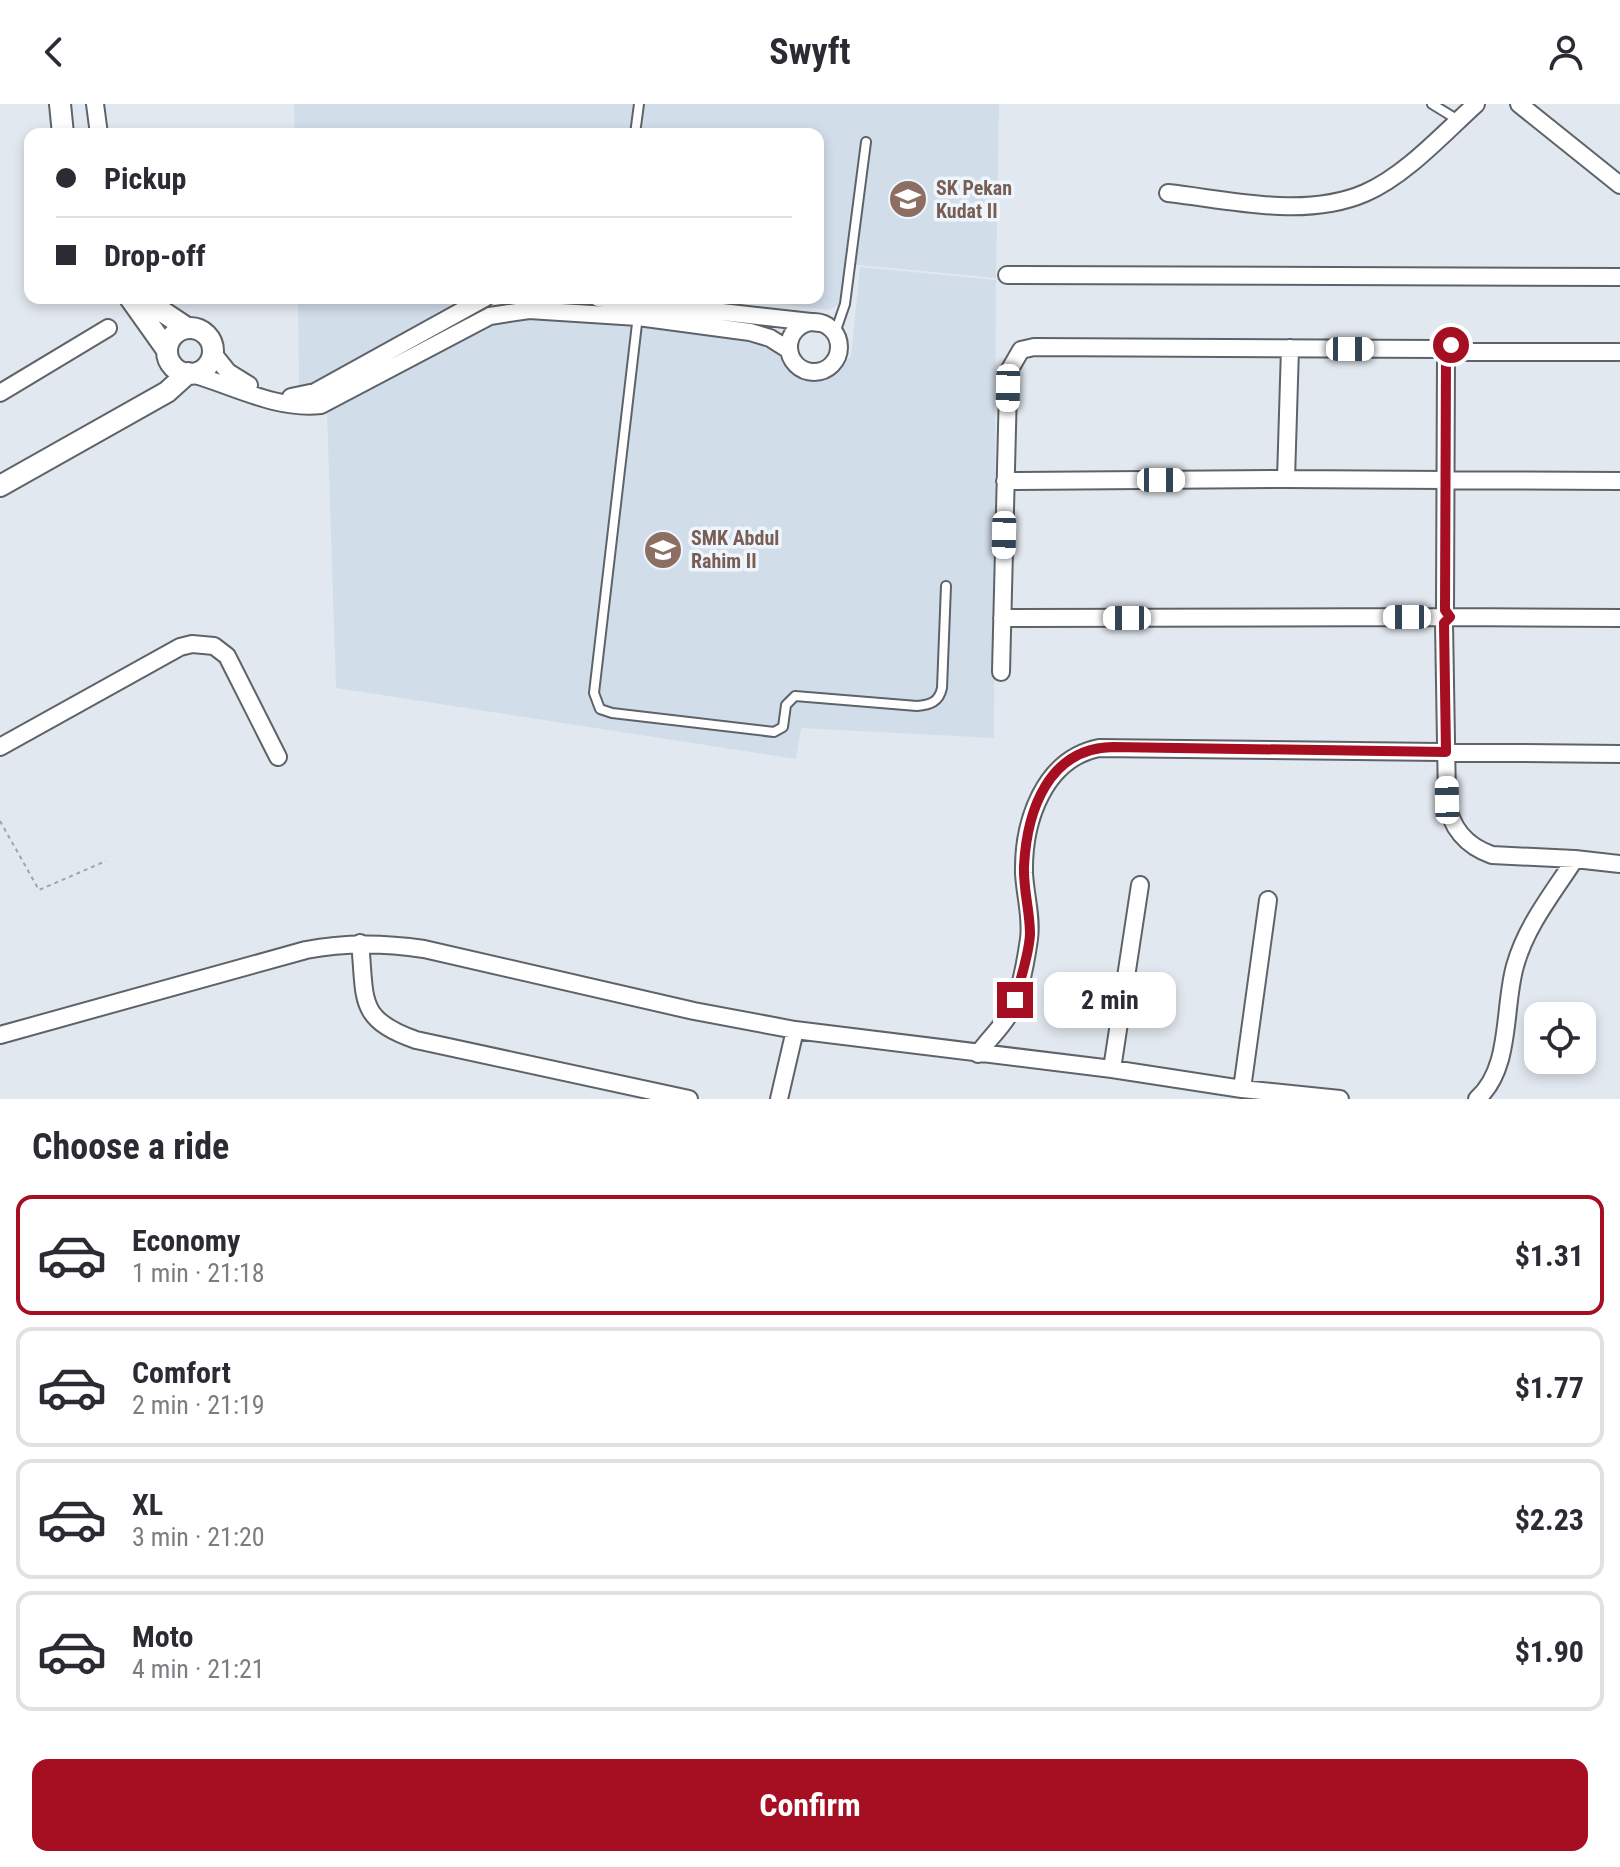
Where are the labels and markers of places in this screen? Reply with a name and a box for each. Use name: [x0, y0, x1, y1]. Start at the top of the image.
place label: SK Pekan Kudat II: [936, 176, 1012, 223]
school or university icon: SK Pekan Kudat II: [887, 178, 929, 220]
place label: SMK Abdul Rahim II: [691, 526, 779, 573]
school or university icon: SMK Abdul Rahim II: [642, 529, 684, 571]

